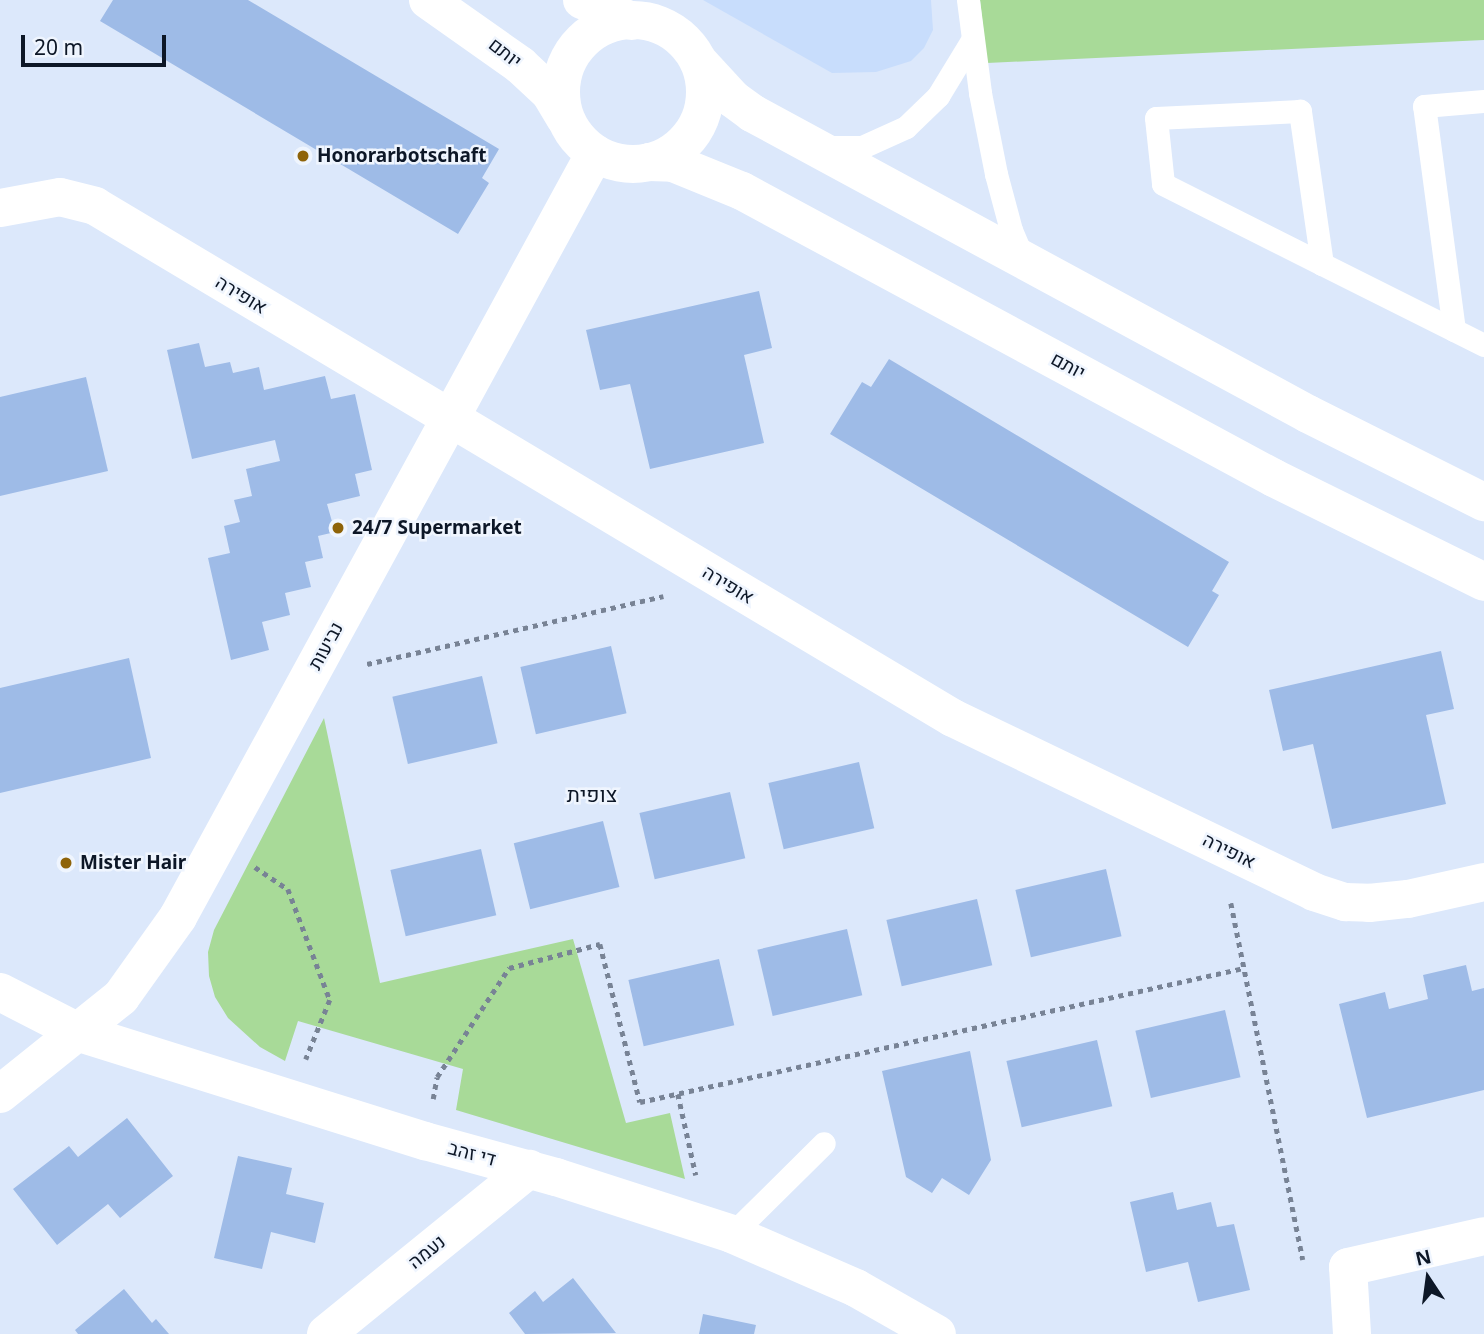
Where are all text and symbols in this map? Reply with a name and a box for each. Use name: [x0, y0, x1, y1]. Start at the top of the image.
scale bar: [24, 21, 170, 65]
text: 20 m: [34, 33, 83, 61]
street label: יותם: [484, 33, 526, 73]
place label: Honorarbotschaft: [317, 145, 486, 167]
marker: Honorarbotschaft: [295, 148, 311, 164]
street label: אופירה: [211, 271, 271, 319]
street label: יותם: [1047, 348, 1089, 384]
place label: 24/7 Supermarket: [352, 517, 522, 539]
marker: 24/7 Supermarket: [330, 520, 346, 536]
street label: אופירה: [698, 561, 758, 609]
street label: נביעות: [304, 618, 348, 674]
district label: צופית: [567, 781, 617, 807]
street label: אופירה: [1199, 828, 1259, 874]
place label: Mister Hair: [80, 852, 186, 874]
marker: Mister Hair: [58, 855, 74, 871]
street label: די זהב: [446, 1137, 498, 1171]
street label: נעמה: [404, 1230, 450, 1274]
north arrow: [1393, 1243, 1463, 1313]
text: N: [1413, 1243, 1434, 1272]

